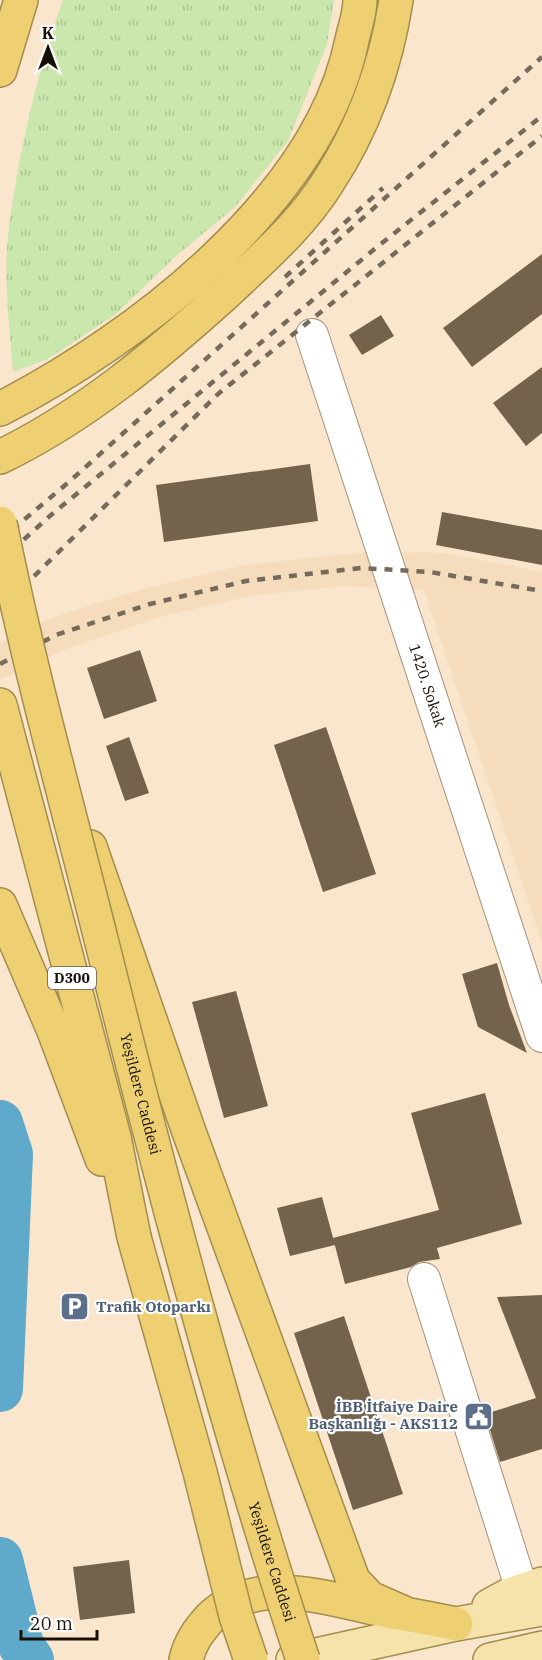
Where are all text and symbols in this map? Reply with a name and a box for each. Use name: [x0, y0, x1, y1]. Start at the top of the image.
north arrow: [18, 18, 78, 78]
text: K: [42, 23, 55, 43]
street label: 1420. Sokak: [405, 641, 450, 730]
road number: D300: [48, 967, 96, 989]
street label: Yeşildere Caddesi: [116, 1031, 166, 1157]
parking icon: Trafik Otoparkı: [59, 1291, 91, 1323]
place label: Trafik Otoparkı: [96, 1297, 211, 1316]
place label: İBB İtfaiye Daire Başkanlığı - AKS112: [308, 1397, 458, 1433]
public building icon: İBB İtfaiye Daire Başkanlığı - AKS112: [463, 1400, 495, 1432]
street label: Yeşildere Caddesi: [245, 1499, 300, 1624]
scale bar: [21, 1603, 98, 1641]
text: 20 m: [30, 1612, 73, 1635]

